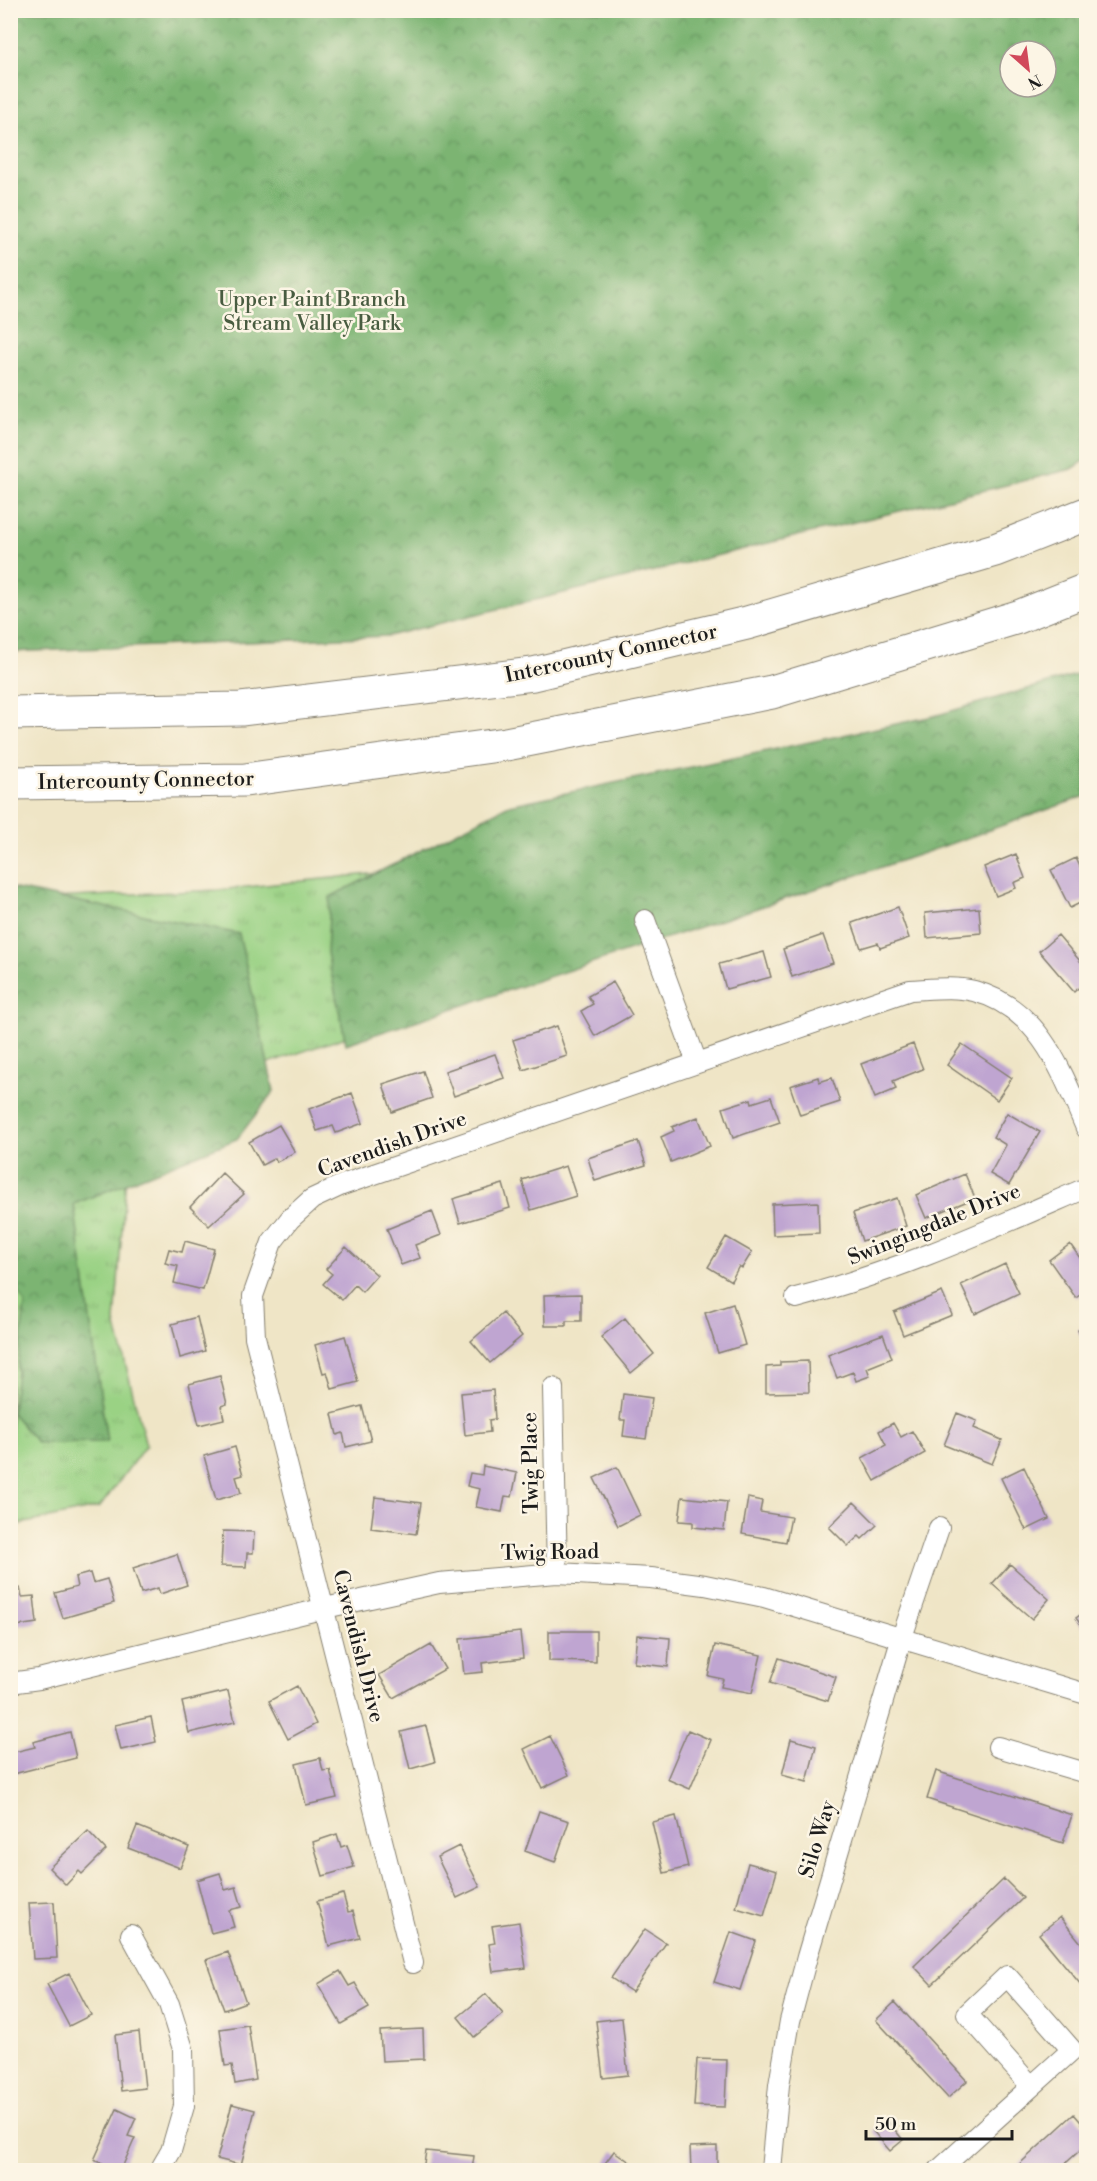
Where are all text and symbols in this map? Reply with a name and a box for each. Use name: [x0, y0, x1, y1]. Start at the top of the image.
north arrow: [998, 39, 1058, 99]
text: N: [1024, 70, 1045, 93]
park label: Upper Paint Branch Stream Valley Park: [218, 287, 407, 337]
street label: Intercounty Connector: [503, 619, 720, 689]
street label: Intercounty Connector: [38, 766, 255, 796]
street label: Cavendish Drive: [314, 1106, 470, 1184]
street label: Swingingdale Drive: [844, 1178, 1025, 1271]
street label: Twig Place: [517, 1412, 545, 1514]
street label: Twig Road: [501, 1539, 599, 1567]
street label: Cavendish Drive: [326, 1567, 390, 1725]
street label: Silo Way: [794, 1797, 842, 1881]
scale bar: [866, 2103, 1012, 2141]
text: 50 m: [875, 2113, 917, 2136]

